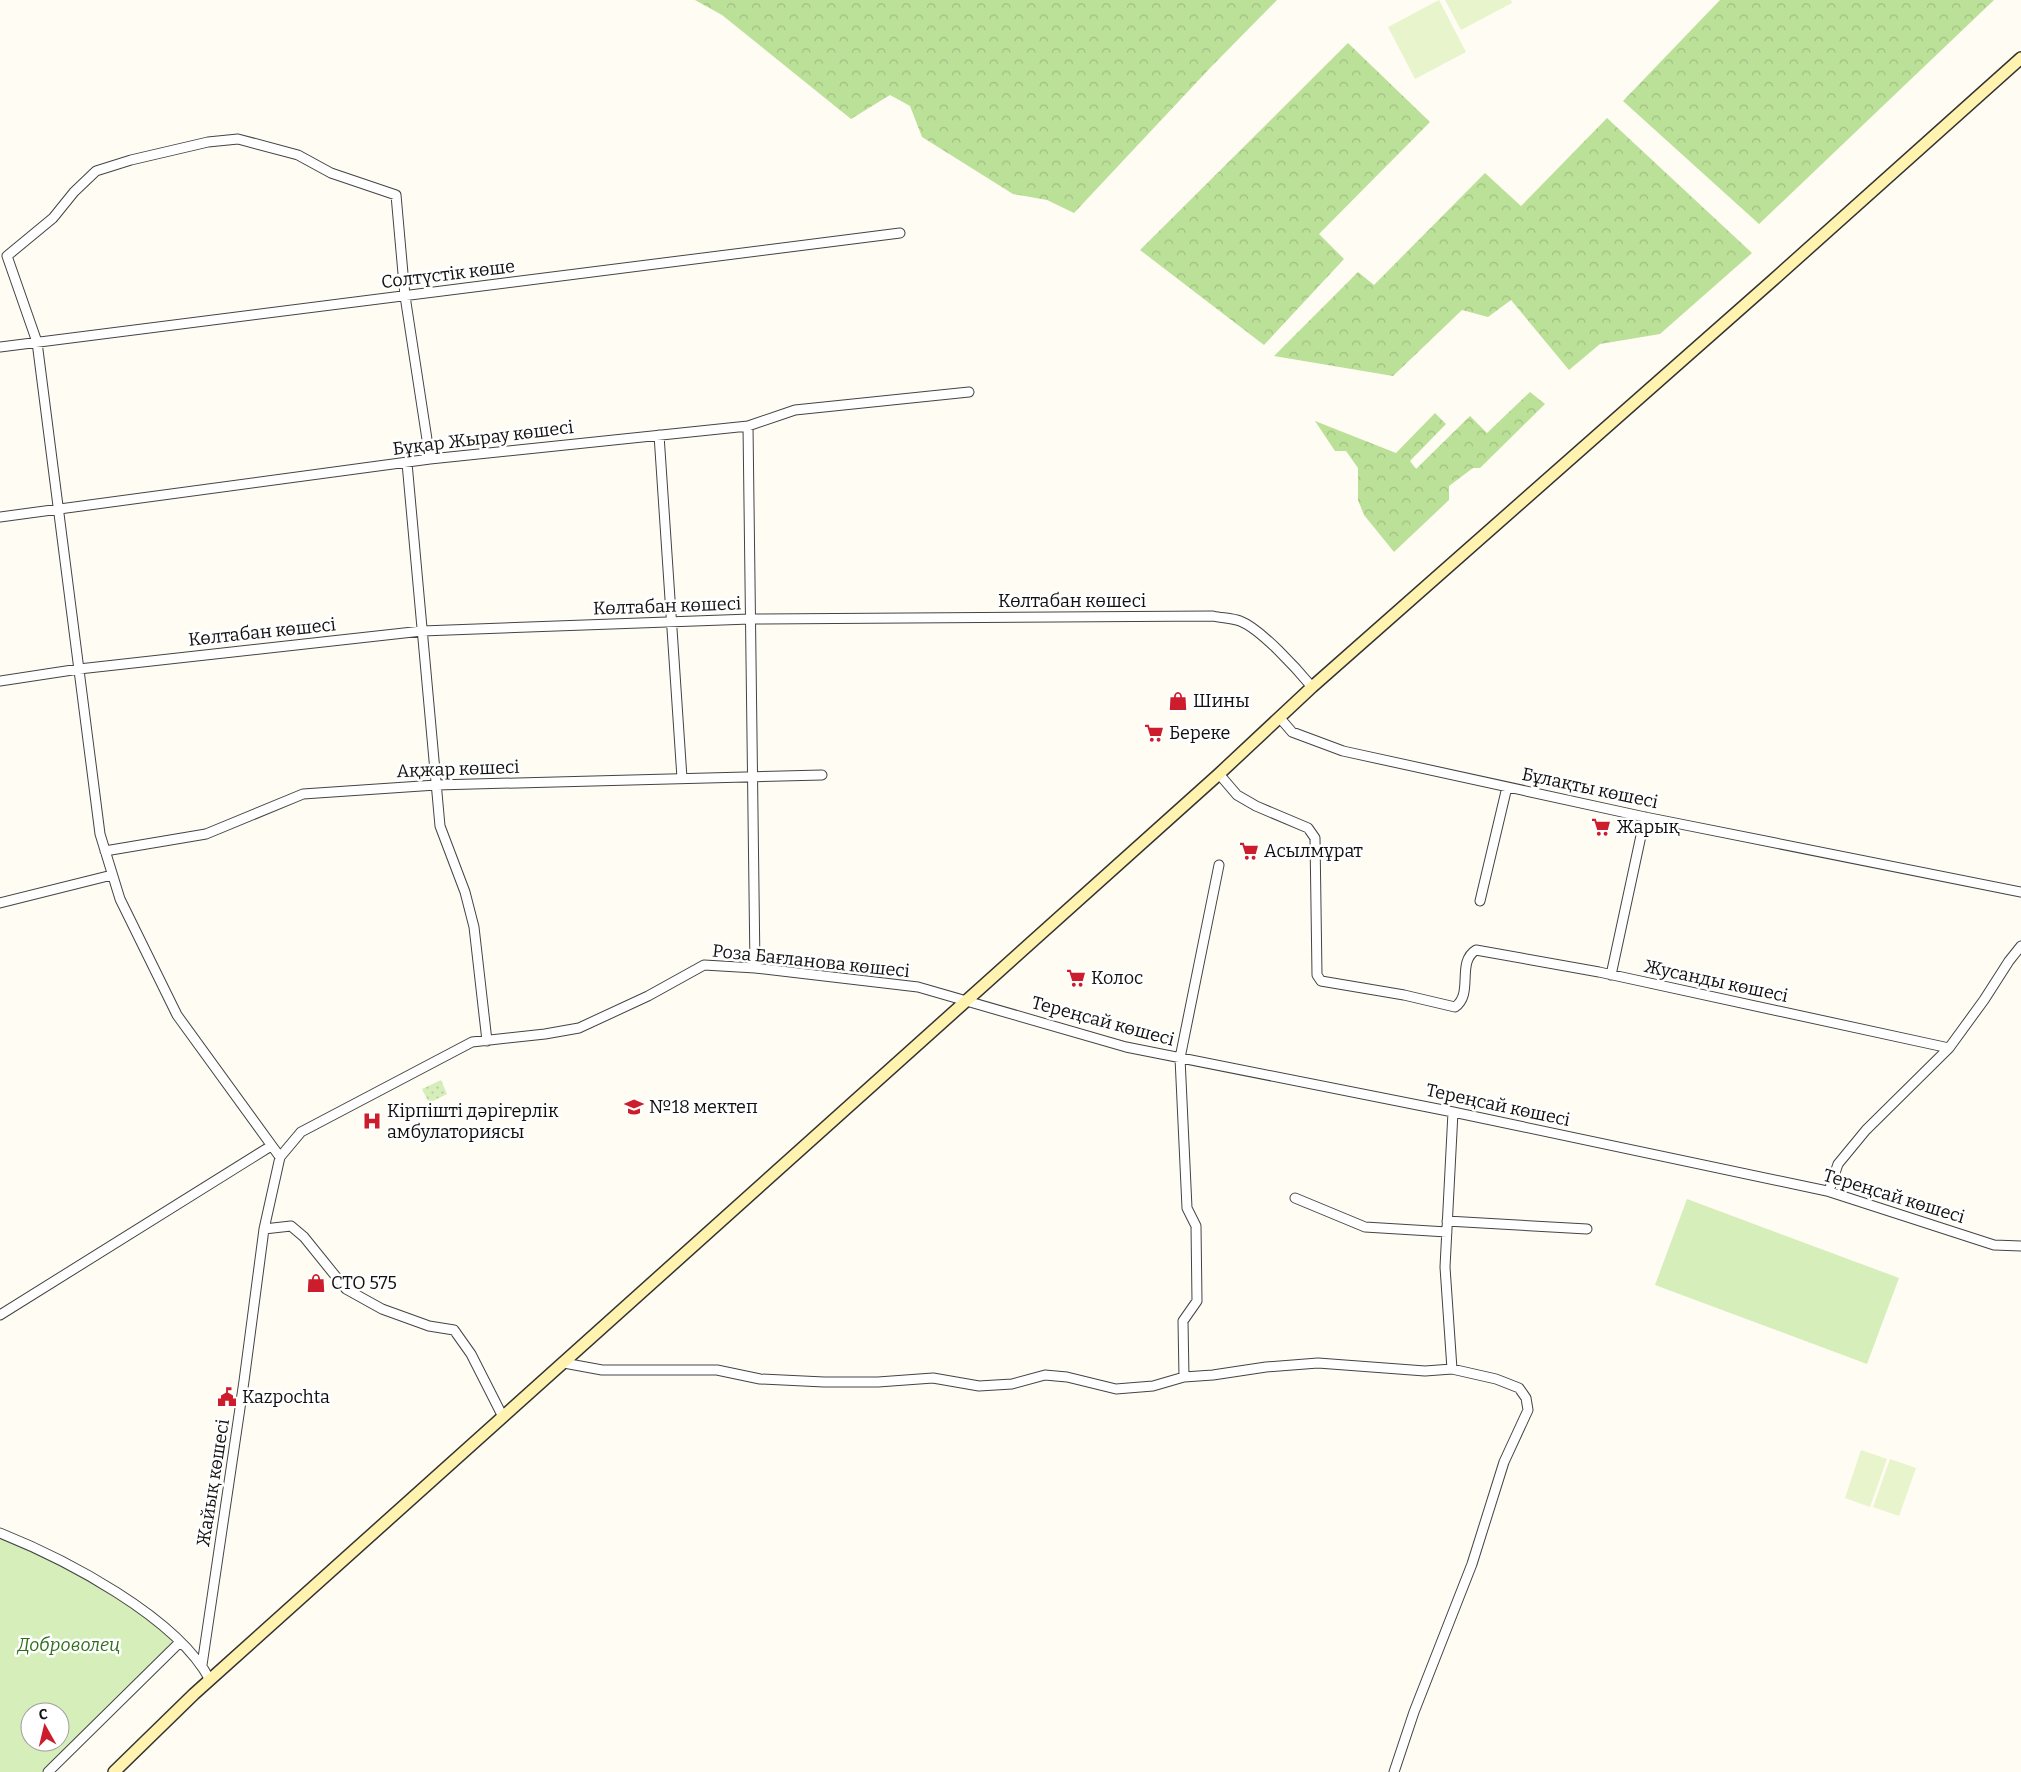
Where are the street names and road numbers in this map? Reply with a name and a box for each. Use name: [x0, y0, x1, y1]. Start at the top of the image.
street label: Солтүстік көше: [380, 255, 516, 293]
street label: Бұқар Жырау көшесі: [391, 416, 575, 460]
street label: Көлтабан көшесі: [998, 590, 1146, 612]
street label: Көлтабан көшесі: [593, 592, 741, 620]
street label: Көлтабан көшесі: [187, 613, 337, 651]
street label: Ақжар көшесі: [396, 756, 520, 782]
street label: Бұлақты көшесі: [1520, 763, 1660, 813]
street label: Роза Бағланова көшесі: [711, 940, 911, 982]
street label: Жусанды көшесі: [1642, 955, 1790, 1007]
street label: Тереңсай көшесі: [1029, 991, 1177, 1051]
street label: Тереңсай көшесі: [1424, 1079, 1572, 1131]
street label: Тереңсай көшесі: [1821, 1164, 1967, 1228]
street label: Жайық көшесі: [192, 1418, 234, 1548]

